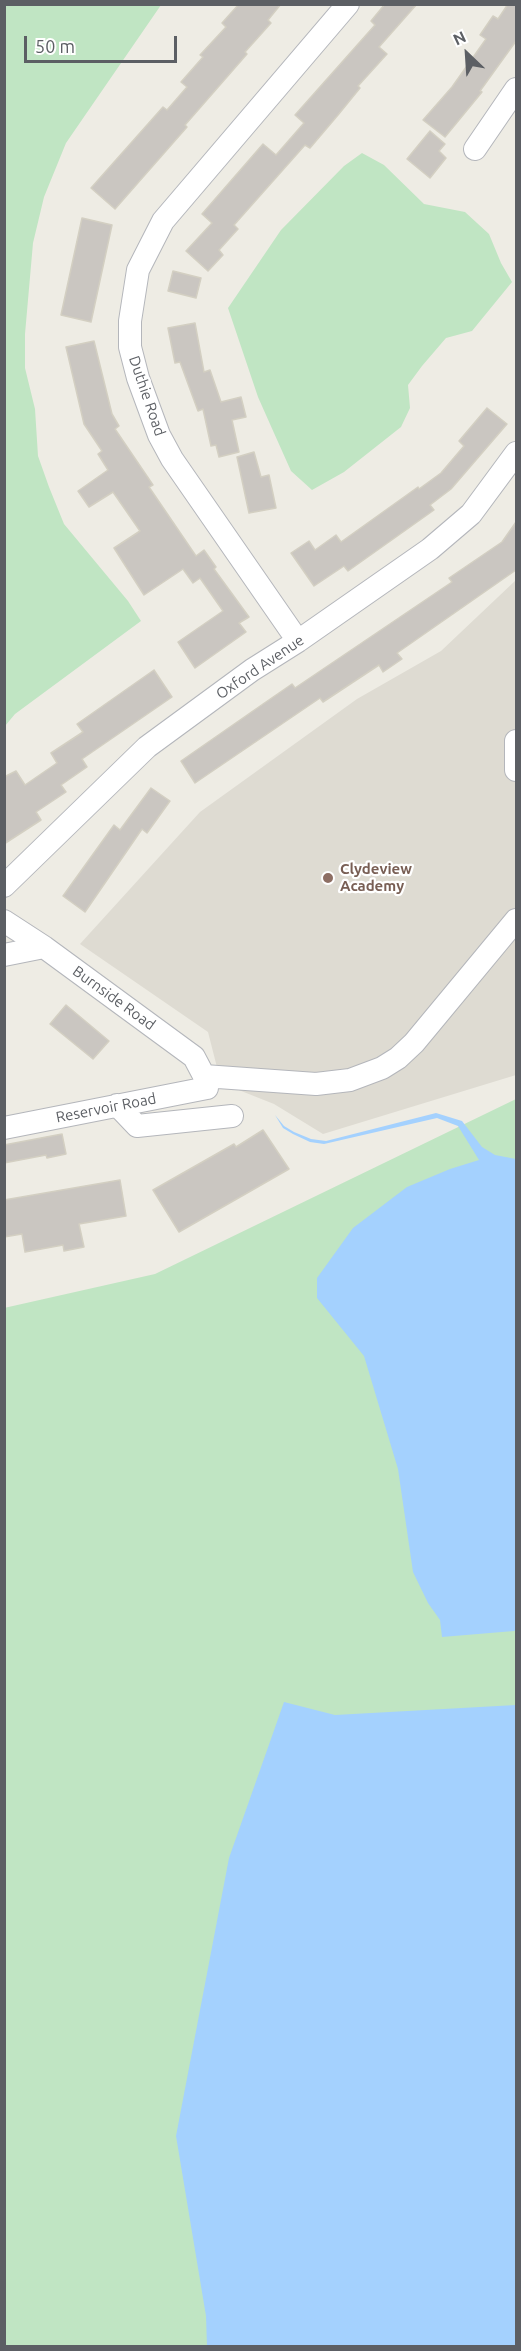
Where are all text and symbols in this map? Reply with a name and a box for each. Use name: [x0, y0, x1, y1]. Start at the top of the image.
scale bar: [27, 24, 180, 62]
north arrow: [437, 24, 497, 84]
text: N: [450, 27, 469, 48]
text: 50 m: [35, 36, 75, 56]
street label: Duthie Road: [125, 354, 169, 438]
street label: Oxford Avenue: [213, 631, 307, 703]
place label: Clydeview Academy: [340, 860, 412, 895]
marker: Clydeview Academy: [321, 871, 335, 885]
street label: Burnside Road: [69, 962, 159, 1034]
street label: Reservoir Road: [54, 1089, 158, 1127]

